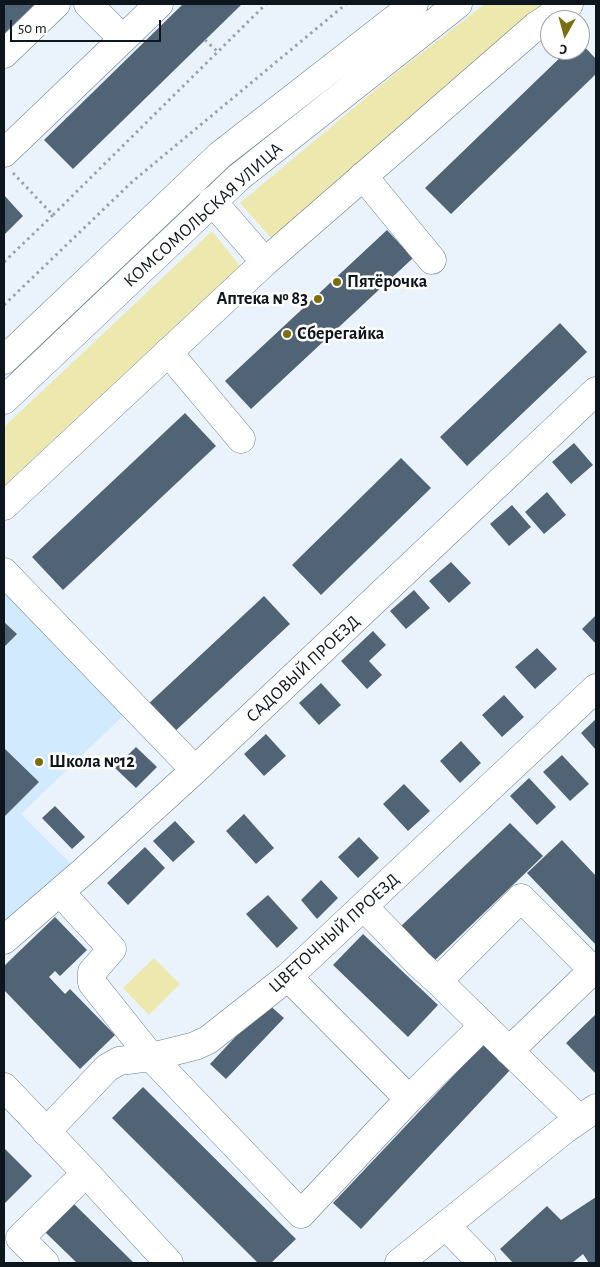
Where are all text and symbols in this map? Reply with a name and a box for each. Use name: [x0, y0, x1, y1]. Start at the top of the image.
scale bar: [12, 10, 164, 42]
north arrow: [540, 10, 590, 60]
text: 50 m: [18, 21, 47, 36]
text: С: [559, 41, 568, 56]
street label: КОМСОМОЛЬСКАЯ УЛИЦА: [119, 138, 287, 292]
place label: Пятёрочка: [347, 271, 427, 293]
marker: Пятёрочка: [331, 276, 343, 288]
place label: Аптека № 83: [217, 288, 308, 310]
marker: Аптека № 83: [312, 293, 324, 305]
place label: Сберегайка: [297, 323, 384, 345]
marker: Сберегайка: [281, 328, 293, 340]
street label: САДОВЫЙ ПРОЕЗД: [242, 611, 364, 727]
place label: Школа №12: [49, 751, 135, 773]
marker: Школа №12: [33, 756, 45, 768]
street label: ЦВЕТОЧНЫЙ ПРОЕЗД: [264, 869, 404, 997]

